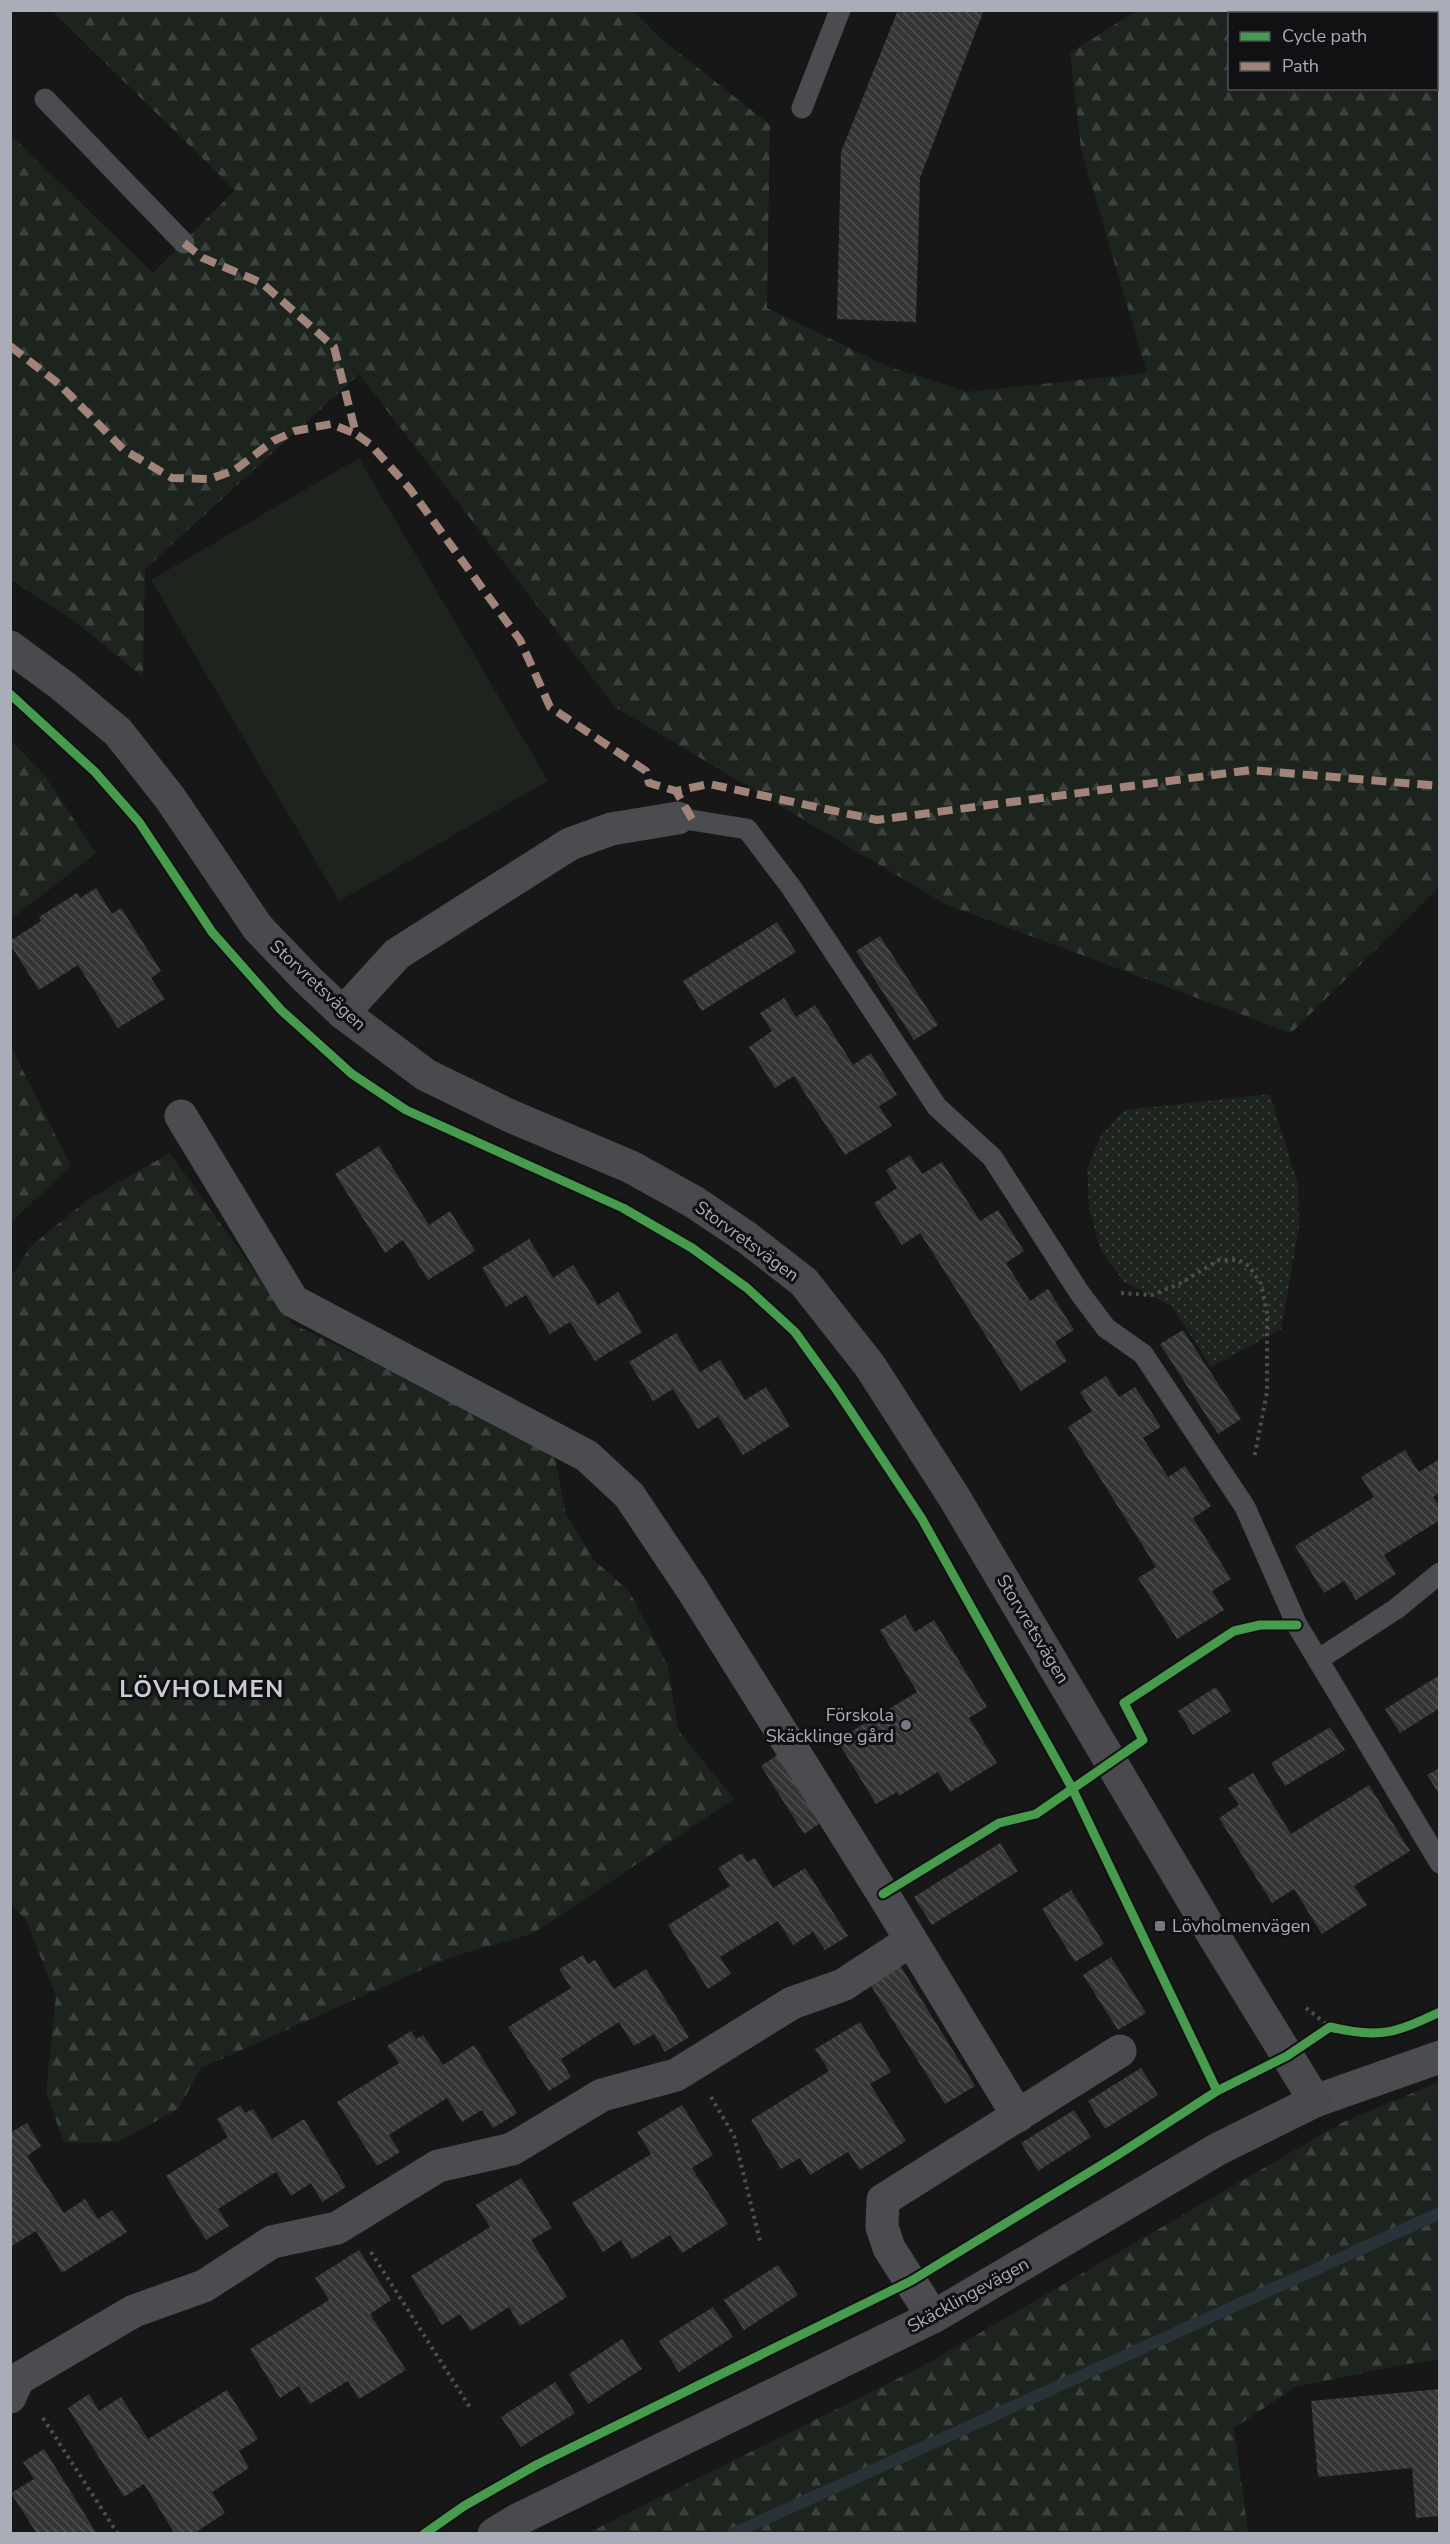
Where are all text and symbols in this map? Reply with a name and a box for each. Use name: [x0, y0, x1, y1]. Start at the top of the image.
legend: [1228, 12, 1438, 90]
text: Cycle path: [1282, 24, 1367, 48]
text: Path: [1282, 54, 1319, 78]
street label: Storvretsvägen: [265, 934, 371, 1036]
street label: Storvretsvägen: [690, 1195, 804, 1287]
street label: Storvretsvägen: [991, 1570, 1075, 1688]
district label: LÖVHOLMEN: [119, 1673, 285, 1705]
place label: Förskola Skäcklinge gård: [766, 1703, 894, 1748]
marker: Förskola Skäcklinge gård: [899, 1718, 913, 1732]
place label: Lövholmenvägen: [1172, 1914, 1311, 1938]
marker: Lövholmenvägen: [1153, 1919, 1167, 1933]
street label: Skäcklingevägen: [903, 2252, 1033, 2338]

